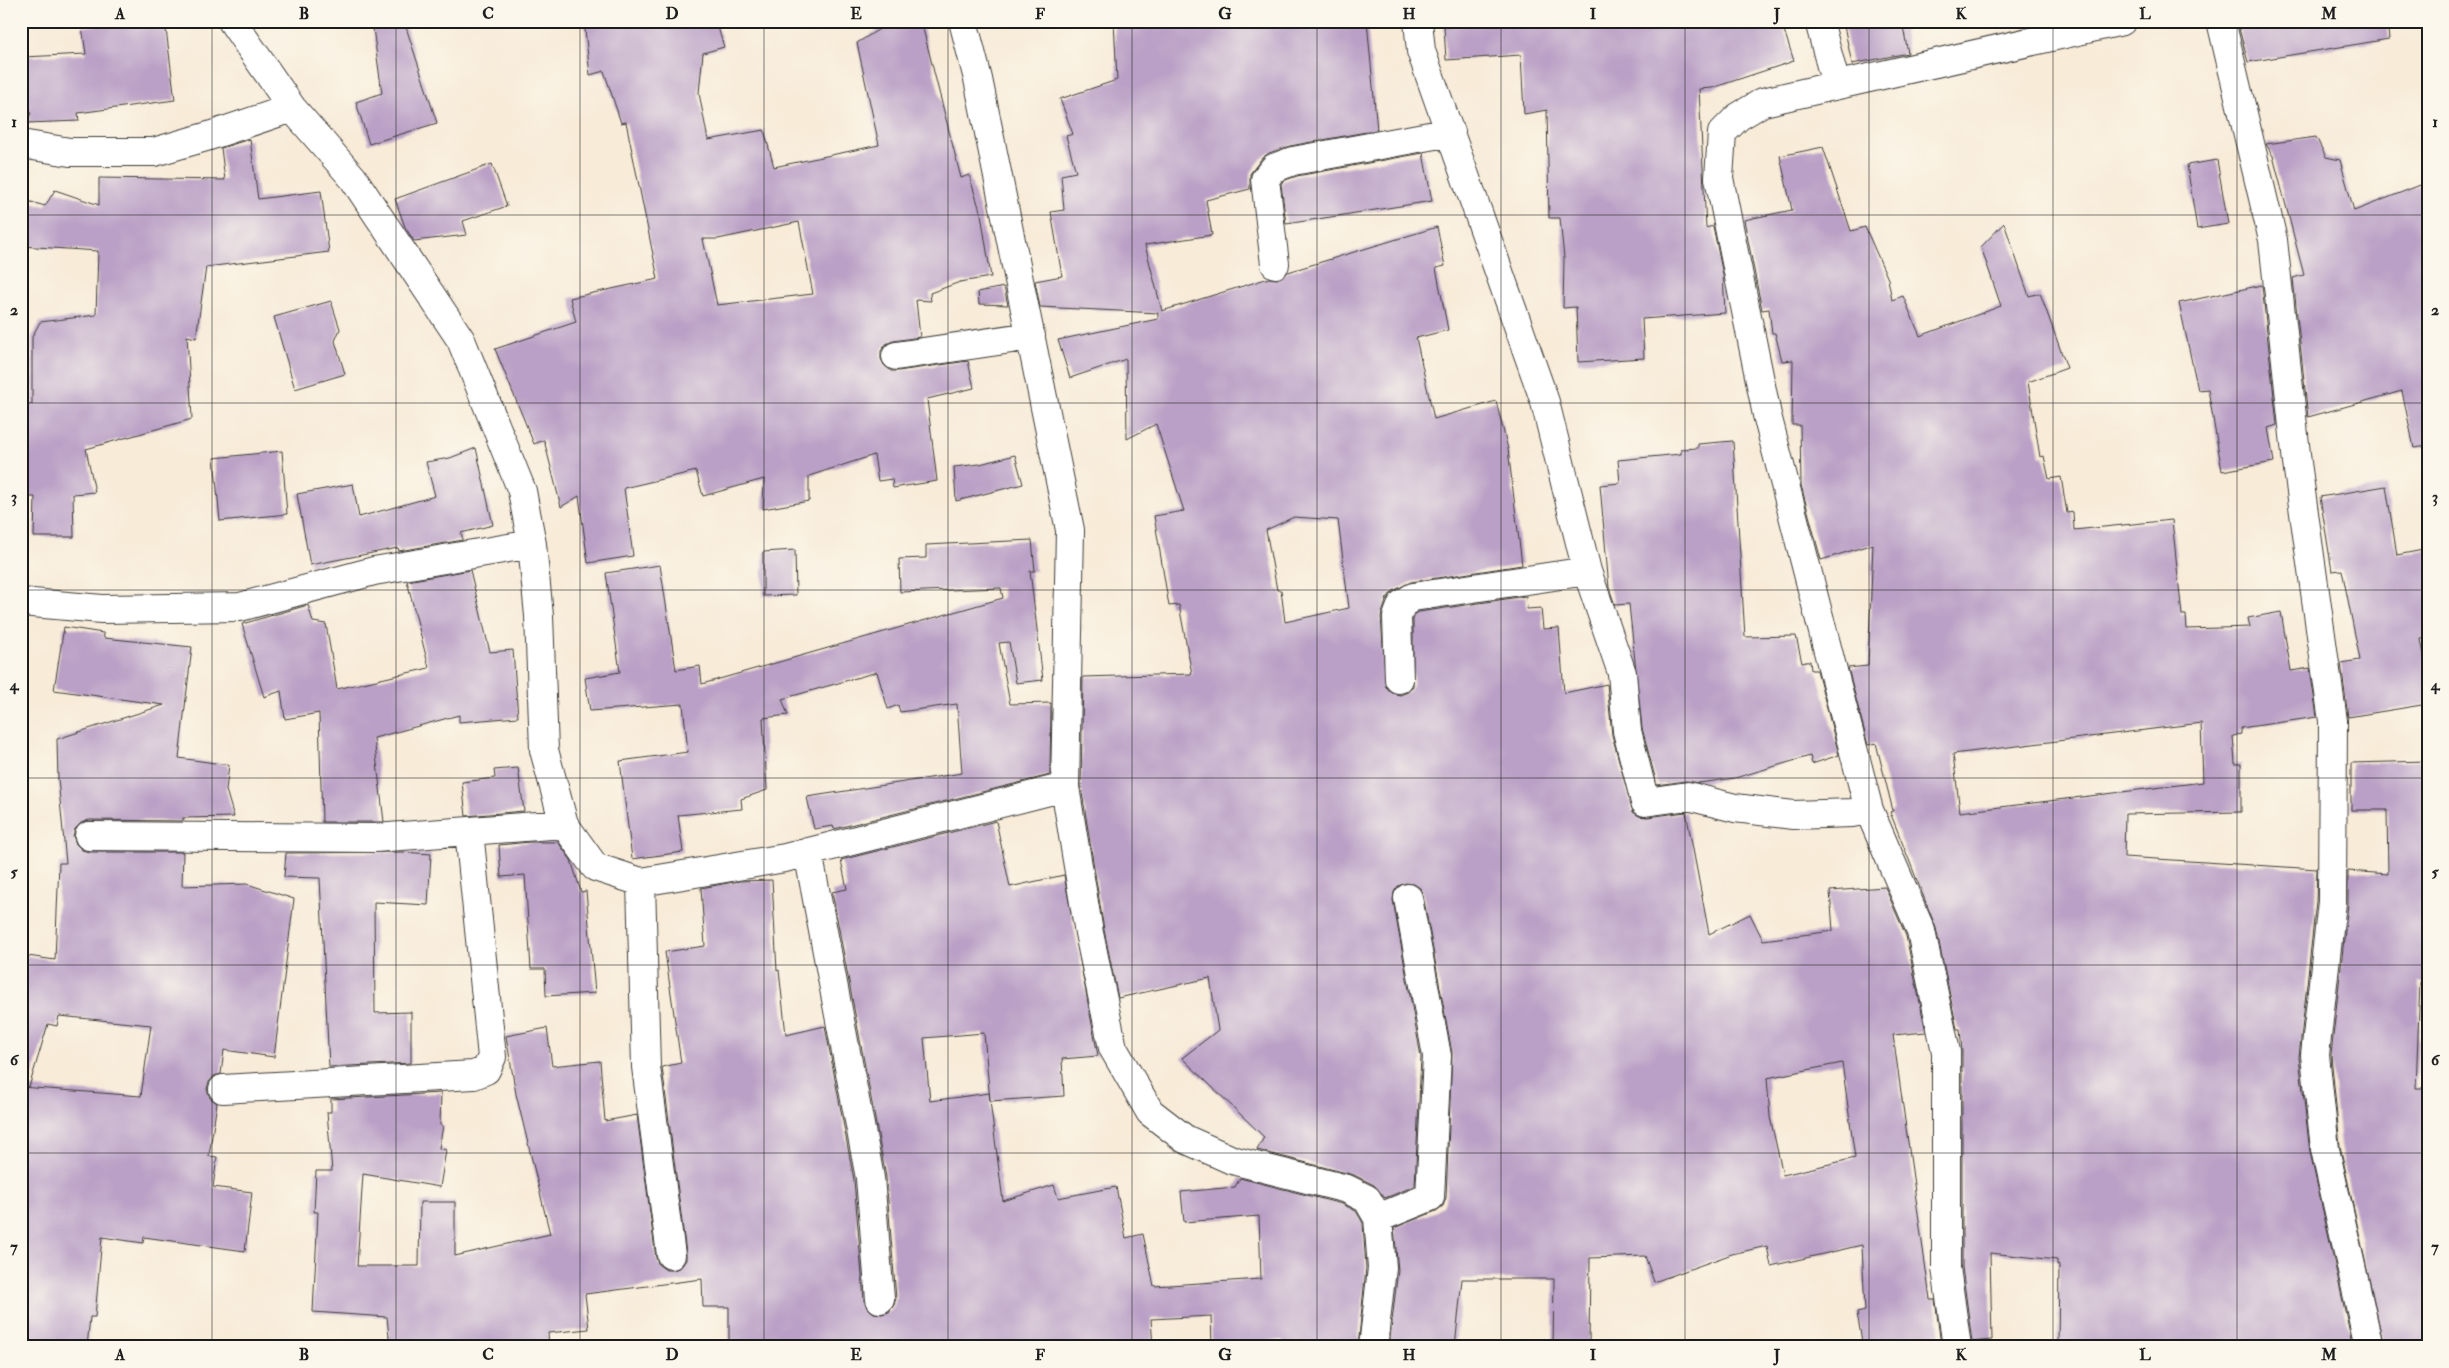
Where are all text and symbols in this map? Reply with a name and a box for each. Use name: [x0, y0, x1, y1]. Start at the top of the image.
text: A: [114, 4, 126, 24]
text: B: [299, 4, 309, 24]
text: C: [482, 4, 494, 24]
text: D: [665, 4, 679, 24]
text: E: [850, 4, 862, 24]
text: F: [1035, 4, 1045, 24]
text: G: [1218, 4, 1232, 24]
text: H: [1402, 4, 1416, 24]
text: I: [1590, 4, 1597, 24]
text: J: [1773, 4, 1781, 25]
text: K: [1955, 4, 1967, 24]
text: L: [2139, 4, 2151, 24]
text: M: [2320, 4, 2337, 24]
text: 1: [11, 112, 17, 132]
text: 1: [2432, 112, 2438, 132]
text: 2: [10, 300, 18, 320]
text: 2: [2431, 300, 2439, 320]
text: 3: [11, 487, 17, 507]
text: 3: [2432, 487, 2438, 507]
text: 4: [9, 675, 20, 695]
text: 4: [2430, 675, 2441, 695]
text: 5: [10, 862, 18, 882]
text: 5: [2431, 862, 2439, 882]
text: 6: [10, 1050, 20, 1070]
text: 6: [2431, 1050, 2441, 1070]
text: 7: [10, 1237, 18, 1257]
text: 7: [2431, 1237, 2439, 1257]
text: A: [114, 1345, 126, 1365]
text: B: [299, 1345, 309, 1365]
text: C: [482, 1345, 494, 1365]
text: D: [665, 1345, 679, 1365]
text: E: [850, 1345, 862, 1365]
text: F: [1035, 1345, 1045, 1365]
text: G: [1218, 1345, 1232, 1365]
text: H: [1402, 1345, 1416, 1365]
text: I: [1590, 1345, 1597, 1365]
text: J: [1773, 1345, 1781, 1366]
text: K: [1955, 1345, 1967, 1365]
text: L: [2139, 1345, 2151, 1365]
text: M: [2320, 1345, 2337, 1365]

